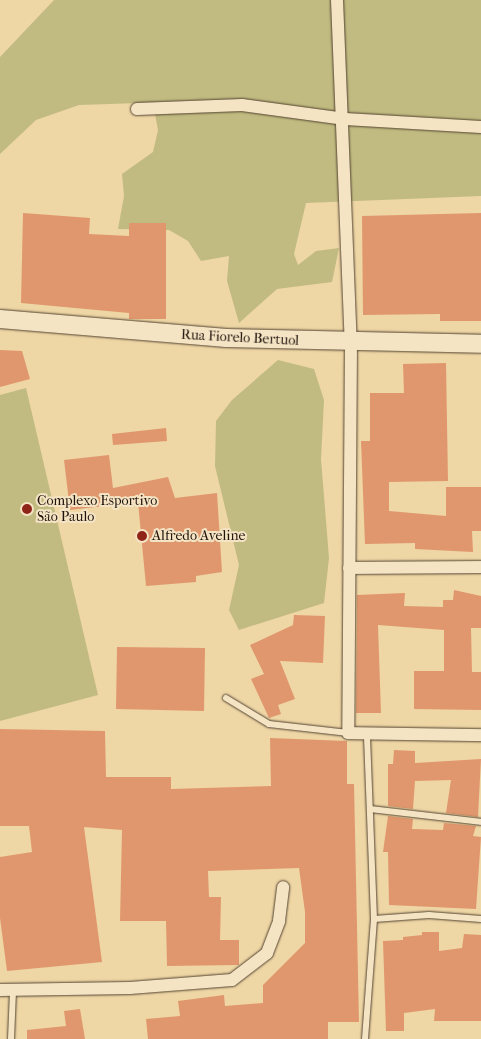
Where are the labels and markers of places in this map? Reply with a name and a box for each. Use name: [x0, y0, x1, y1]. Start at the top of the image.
place label: Complexo Esportivo São Paulo: [37, 493, 157, 526]
marker: Complexo Esportivo São Paulo: [21, 503, 33, 515]
place label: Alfredo Aveline: [152, 528, 245, 544]
marker: Alfredo Aveline: [136, 530, 148, 542]

